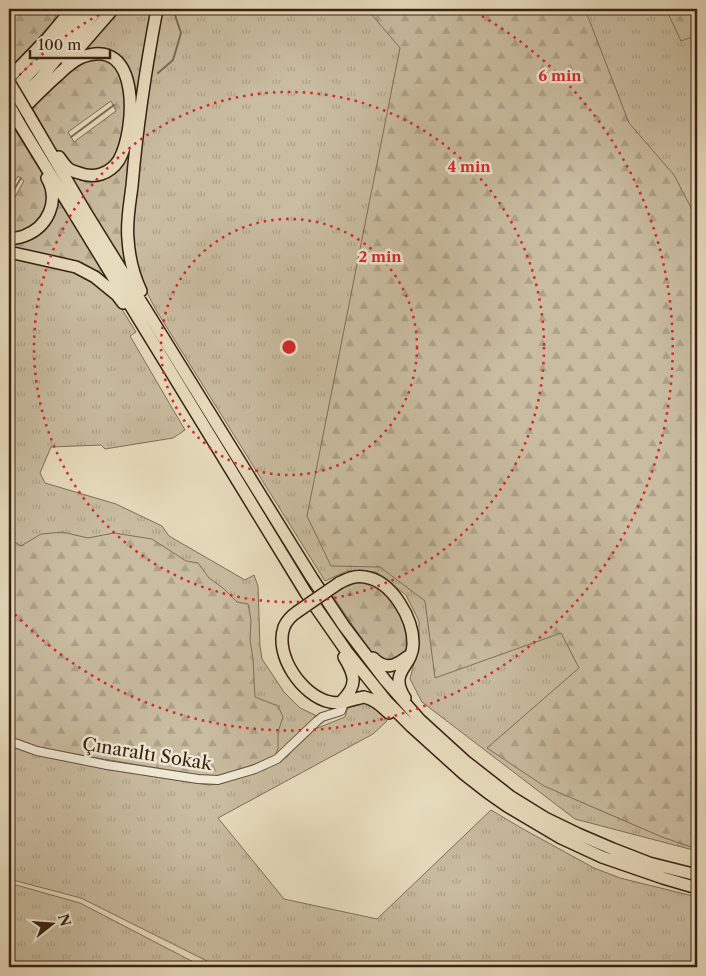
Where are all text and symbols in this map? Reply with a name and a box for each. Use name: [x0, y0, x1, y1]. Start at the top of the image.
scale bar: [30, 28, 110, 60]
text: 100 m: [38, 35, 81, 54]
text: 6 min: [538, 66, 582, 85]
text: 4 min: [447, 157, 491, 176]
text: 2 min: [358, 247, 402, 266]
centre of rings: [280, 338, 298, 356]
street label: Çınaraltı Sokak: [81, 733, 215, 775]
north arrow: [28, 898, 78, 948]
text: N: [54, 912, 75, 929]

